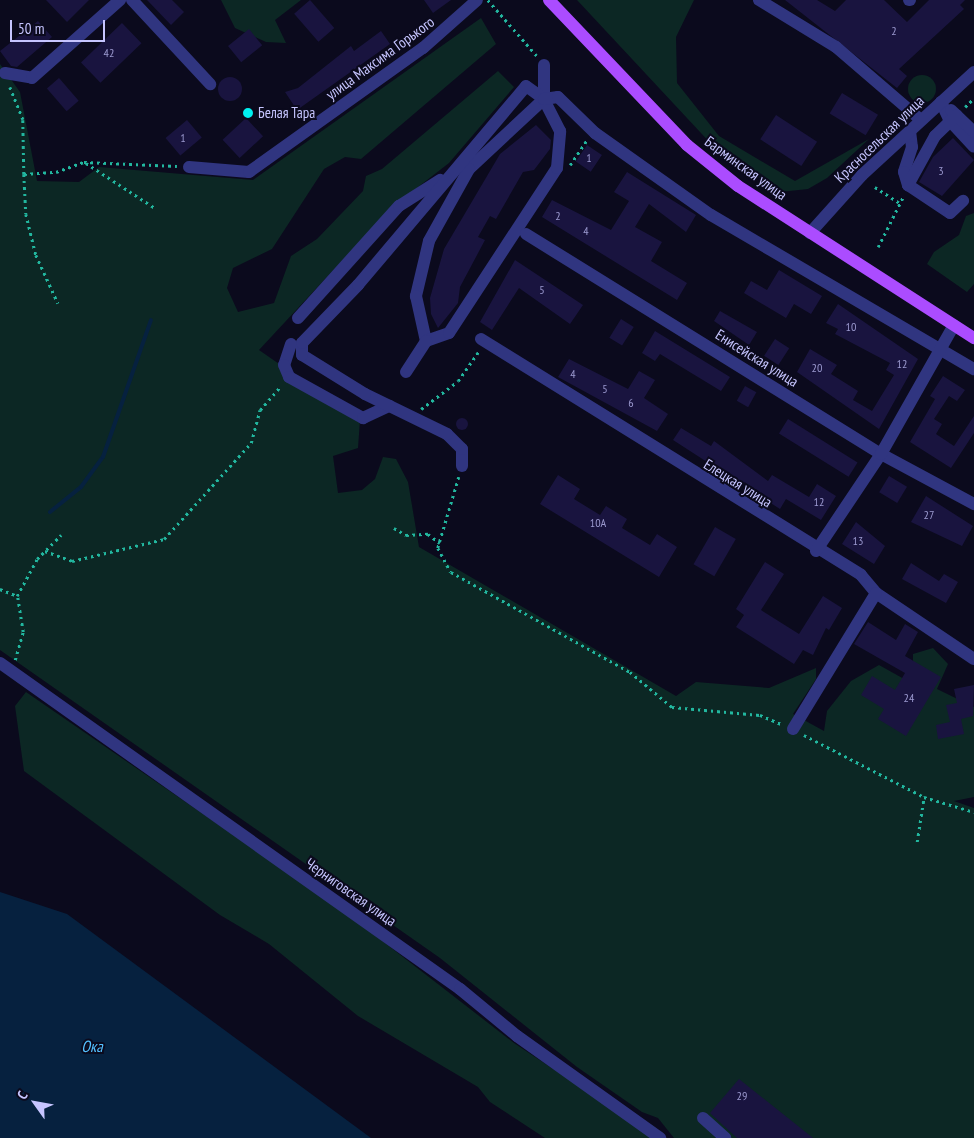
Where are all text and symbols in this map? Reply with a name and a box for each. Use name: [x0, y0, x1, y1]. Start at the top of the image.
scale bar: [12, 10, 108, 42]
street label: улица Максима Горького: [322, 13, 438, 103]
text: 50 m: [18, 19, 44, 38]
house number: 2: [891, 24, 897, 38]
house number: 42: [104, 46, 114, 60]
street label: Красносельская улица: [830, 92, 928, 186]
place label: Белая Тара: [258, 104, 316, 122]
marker: Белая Тара: [242, 107, 254, 119]
house number: 1: [180, 131, 186, 145]
street label: Барминская улица: [701, 132, 791, 204]
house number: 1: [586, 151, 592, 165]
house number: 3: [938, 164, 944, 178]
house number: 2: [555, 209, 561, 223]
house number: 4: [583, 224, 589, 238]
house number: 5: [539, 283, 545, 297]
house number: 10: [846, 320, 856, 334]
street label: Енисейская улица: [712, 325, 802, 391]
house number: 12: [897, 357, 907, 371]
house number: 20: [812, 361, 822, 375]
house number: 4: [570, 367, 576, 381]
house number: 5: [602, 382, 608, 396]
house number: 6: [628, 396, 634, 410]
street label: Елецкая улица: [701, 455, 775, 511]
house number: 12: [814, 495, 824, 509]
house number: 27: [924, 508, 934, 522]
house number: 10А: [590, 516, 606, 530]
house number: 13: [853, 534, 863, 548]
house number: 24: [904, 691, 914, 705]
street label: Черниговская улица: [302, 854, 400, 930]
water label: Ока: [81, 1036, 103, 1056]
north arrow: [10, 1078, 60, 1128]
text: С: [13, 1088, 32, 1103]
house number: 29: [737, 1089, 747, 1103]

